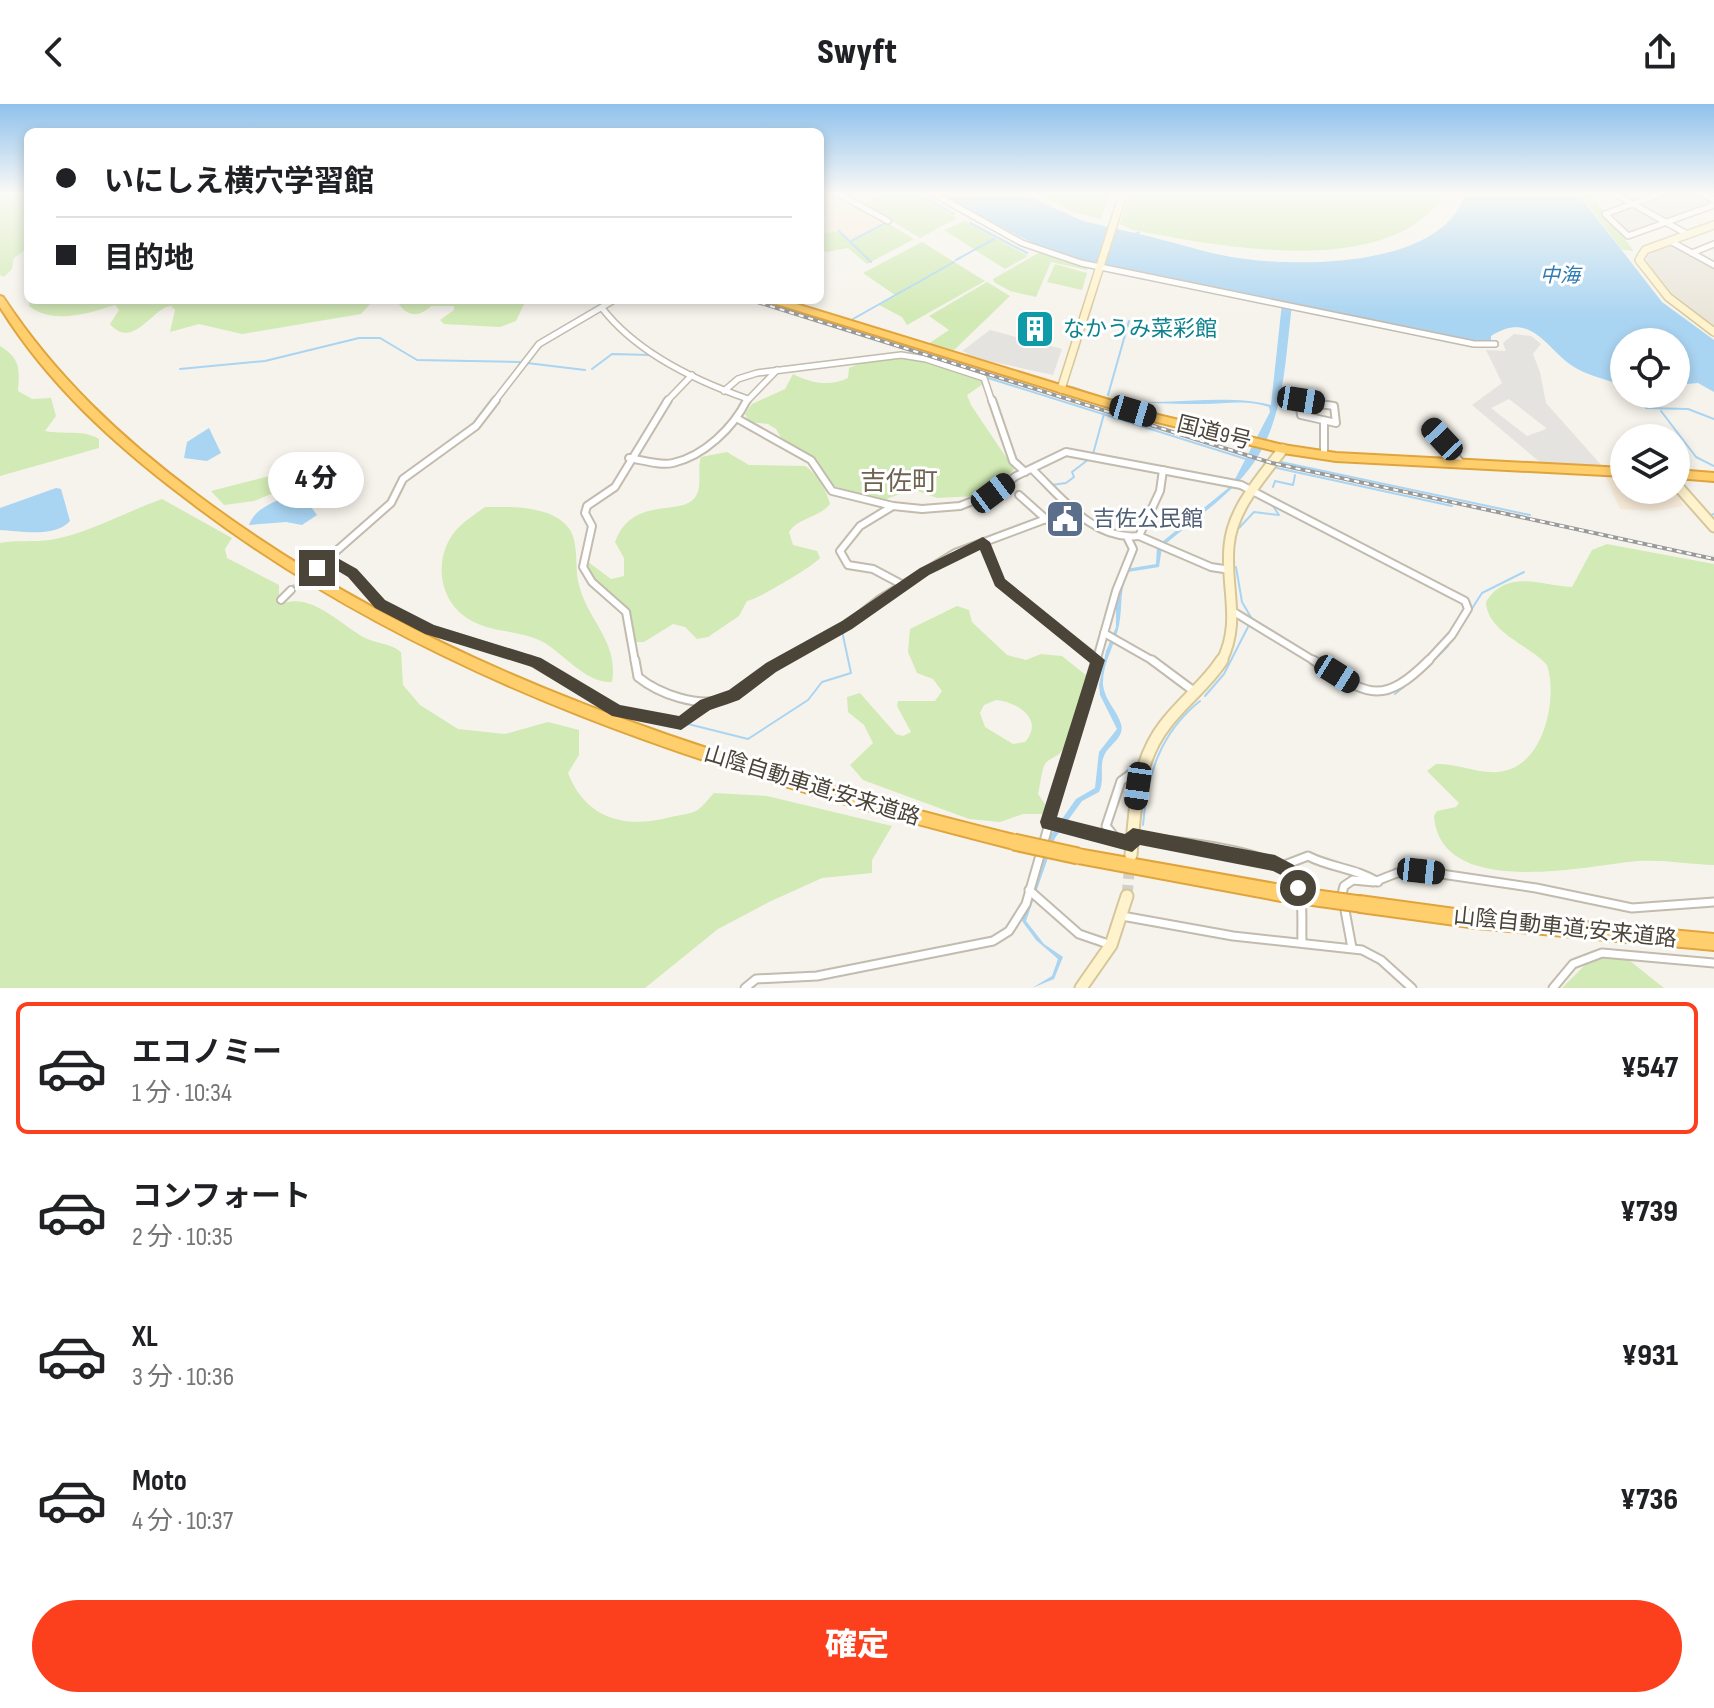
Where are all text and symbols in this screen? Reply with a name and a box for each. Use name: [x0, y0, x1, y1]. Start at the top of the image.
icon: back: [32, 30, 76, 74]
icon: share: [1638, 30, 1682, 74]
text: Swyft: [817, 31, 897, 74]
text: いにしえ横穴学習館: [104, 164, 374, 200]
text: 目的地: [104, 241, 194, 277]
water label: 中海: [1540, 264, 1583, 288]
building icon: なかうみ菜彩館: [1014, 308, 1056, 350]
place label: なかうみ菜彩館: [1063, 316, 1217, 343]
map controls: [1610, 328, 1690, 504]
button: locate: [1610, 328, 1690, 408]
car: [1275, 384, 1327, 416]
car: [1107, 393, 1159, 429]
street label: 国道9号: [1174, 411, 1254, 455]
car: [1417, 413, 1467, 465]
button: layers: [1610, 424, 1690, 504]
callout: 4 分: [269, 452, 365, 508]
text: 4 分: [295, 464, 337, 495]
district label: 吉佐町: [860, 467, 938, 498]
car: [967, 469, 1019, 517]
public building icon: 吉佐公民館: [1044, 498, 1086, 540]
place label: 吉佐公民館: [1093, 506, 1203, 533]
route end: [299, 550, 335, 586]
car: [1310, 651, 1364, 697]
street label: 山陰自動車道;安来道路: [701, 740, 923, 832]
car: [1123, 761, 1153, 811]
car: [1396, 857, 1446, 885]
route start: [1280, 870, 1316, 906]
street label: 山陰自動車道;安来道路: [1452, 903, 1678, 953]
icon: car: [36, 1032, 108, 1104]
text: エコノミー: [132, 1035, 282, 1071]
text: ¥547: [1621, 1050, 1678, 1086]
text: 1 分 · 10:34: [132, 1078, 232, 1109]
icon: car: [36, 1176, 108, 1248]
text: コンフォート: [132, 1179, 311, 1215]
text: ¥739: [1620, 1194, 1678, 1230]
text: 2 分 · 10:35: [132, 1222, 233, 1253]
text: XL: [132, 1319, 158, 1355]
icon: car: [36, 1320, 108, 1392]
text: ¥931: [1622, 1338, 1678, 1374]
text: 3 分 · 10:36: [132, 1362, 234, 1393]
text: Moto: [132, 1463, 187, 1499]
icon: car: [36, 1464, 108, 1536]
text: ¥736: [1620, 1482, 1678, 1518]
text: 4 分 · 10:37: [132, 1506, 233, 1537]
button: 確定: [32, 1600, 1682, 1692]

